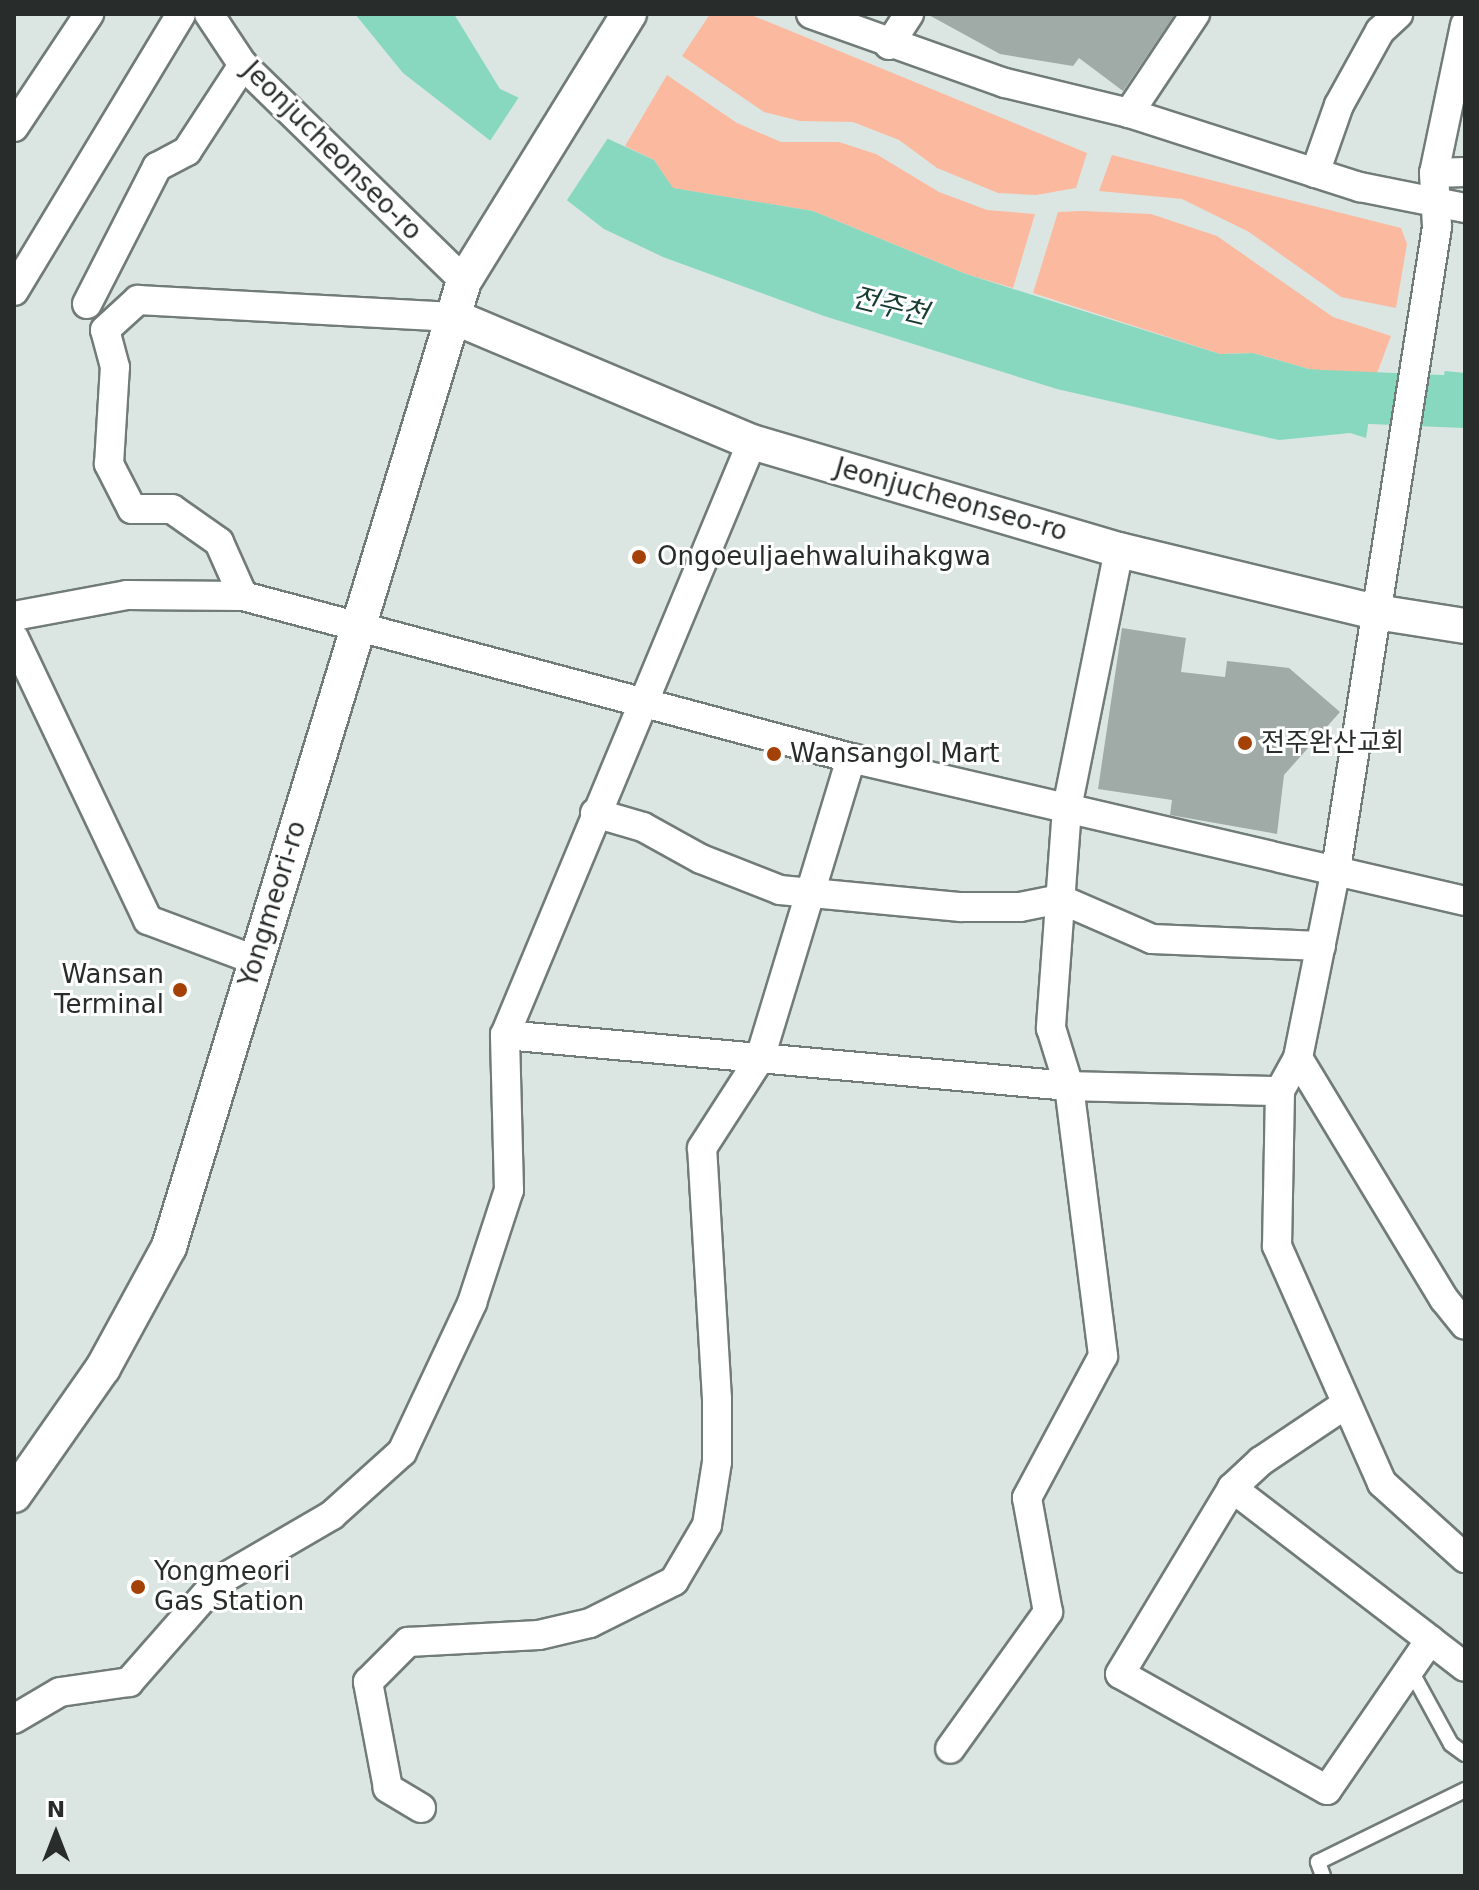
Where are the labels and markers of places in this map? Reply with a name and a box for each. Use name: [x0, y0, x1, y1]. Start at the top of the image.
place label: Ongoeuljaehwaluihakgwa: [657, 541, 991, 573]
marker: Ongoeuljaehwaluihakgwa: [628, 546, 650, 568]
place label: 전주완산교회: [1261, 727, 1405, 759]
marker: 전주완산교회: [1236, 734, 1254, 752]
place label: Wansangol Mart: [790, 738, 1000, 770]
marker: Wansangol Mart: [765, 745, 783, 763]
place label: Wansan Terminal: [54, 959, 164, 1020]
marker: Wansan Terminal: [171, 981, 189, 999]
place label: Yongmeori Gas Station: [154, 1556, 304, 1618]
marker: Yongmeori Gas Station: [129, 1578, 147, 1596]

